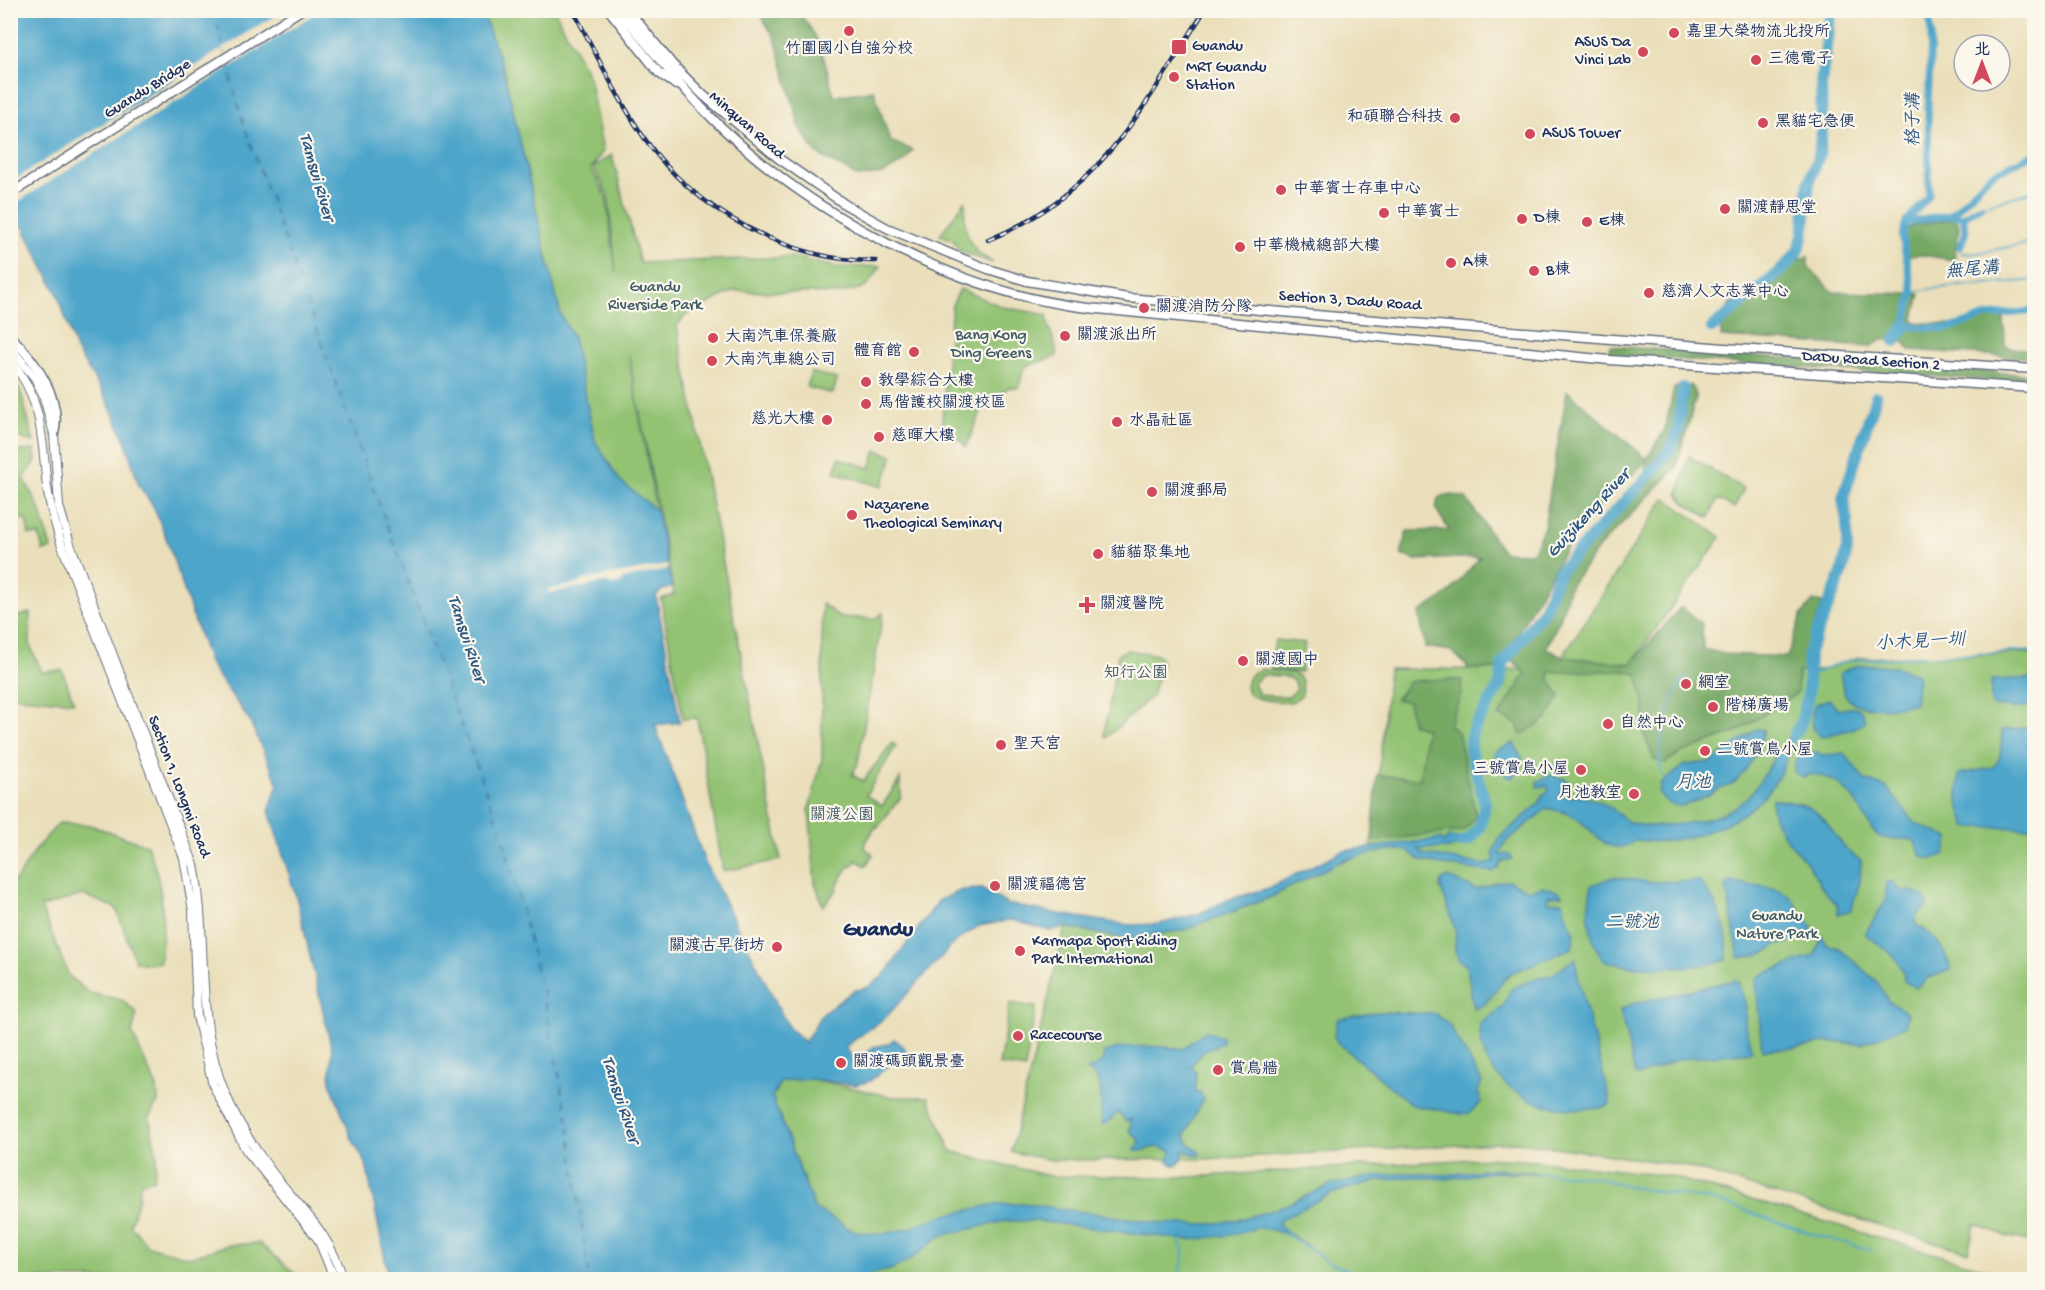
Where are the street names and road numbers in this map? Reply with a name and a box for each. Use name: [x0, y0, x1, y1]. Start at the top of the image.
street label: Guandu Bridge: [101, 55, 196, 124]
street label: Minquan Road: [704, 88, 789, 165]
street label: Section 3, Dadu Road: [1278, 288, 1424, 317]
street label: DaDu Road Section 2: [1800, 348, 1941, 376]
street label: Section 1, Longmi Road: [142, 713, 214, 862]

